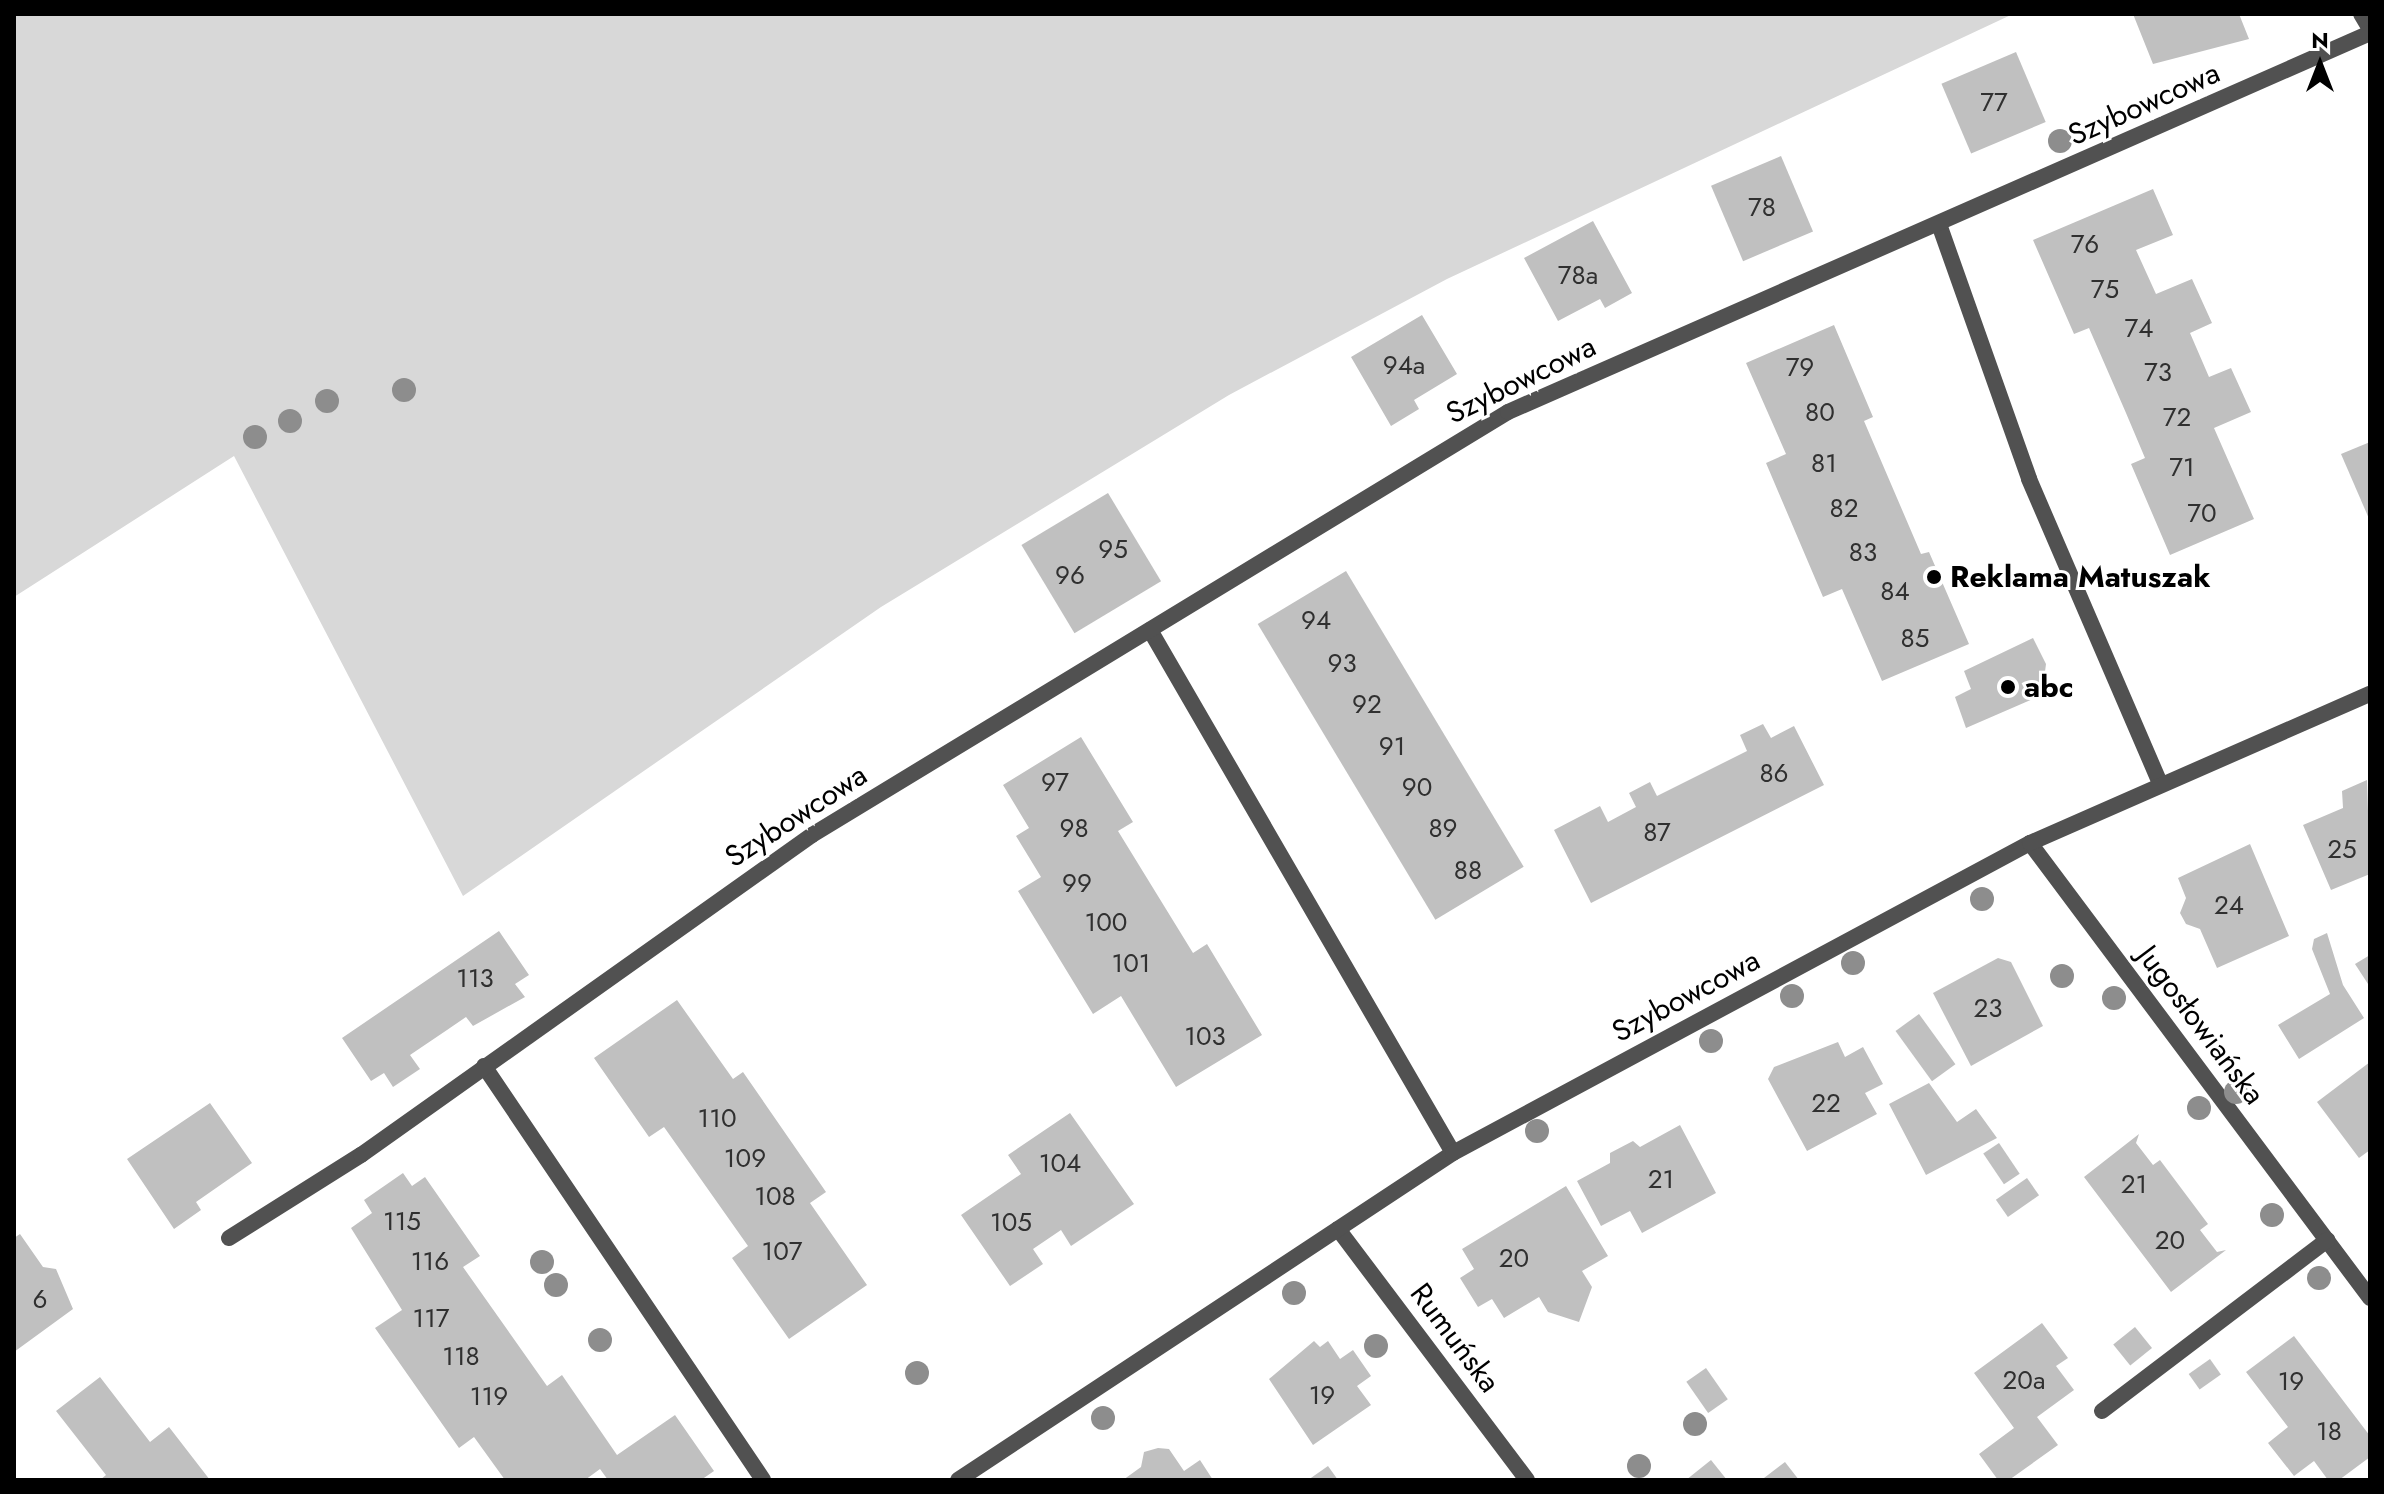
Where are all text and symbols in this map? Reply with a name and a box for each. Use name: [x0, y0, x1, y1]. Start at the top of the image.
north arrow: [2280, 24, 2360, 104]
text: N: [2311, 24, 2329, 56]
street label: Szybowcowa: [2063, 55, 2225, 153]
house number: 77: [1980, 87, 2008, 119]
house number: 78: [1748, 192, 1776, 224]
house number: 76: [2071, 229, 2099, 261]
house number: 78a: [1558, 260, 1598, 292]
house number: 75: [2091, 274, 2119, 306]
house number: 74: [2125, 313, 2153, 345]
street label: Szybowcowa: [1440, 328, 1602, 432]
house number: 94a: [1383, 350, 1425, 382]
house number: 79: [1786, 352, 1814, 384]
house number: 73: [2144, 357, 2172, 389]
house number: 80: [1805, 397, 1835, 429]
house number: 72: [2163, 402, 2191, 434]
house number: 81: [1811, 448, 1837, 480]
house number: 71: [2169, 452, 2195, 484]
house number: 82: [1830, 493, 1858, 525]
house number: 70: [2187, 498, 2217, 530]
house number: 95: [1098, 534, 1128, 566]
house number: 83: [1849, 537, 1877, 569]
place label: Reklama Matuszak: [1950, 559, 2210, 595]
house number: 96: [1055, 560, 1085, 592]
marker: Reklama Matuszak: [1925, 568, 1943, 586]
house number: 84: [1880, 576, 1910, 608]
house number: 94: [1301, 605, 1331, 637]
house number: 85: [1901, 623, 1929, 655]
house number: 93: [1327, 648, 1357, 680]
place label: abc: [2024, 669, 2073, 705]
marker: abc: [1999, 678, 2017, 696]
house number: 92: [1352, 689, 1382, 721]
house number: 91: [1379, 731, 1405, 763]
street label: Szybowcowa: [718, 757, 874, 875]
house number: 86: [1759, 758, 1789, 790]
house number: 97: [1041, 767, 1069, 799]
house number: 90: [1402, 772, 1432, 804]
house number: 98: [1059, 813, 1089, 845]
house number: 89: [1428, 813, 1458, 845]
house number: 87: [1643, 817, 1671, 849]
house number: 25: [2327, 834, 2357, 866]
house number: 88: [1454, 855, 1482, 887]
house number: 99: [1062, 868, 1092, 900]
house number: 24: [2214, 890, 2244, 922]
house number: 100: [1085, 907, 1127, 939]
street label: Jugosłowiańska: [2130, 939, 2272, 1111]
street label: Szybowcowa: [1606, 942, 1766, 1050]
house number: 101: [1112, 948, 1150, 980]
house number: 113: [456, 963, 494, 995]
house number: 23: [1974, 993, 2002, 1025]
house number: 103: [1184, 1021, 1226, 1053]
house number: 22: [1811, 1088, 1841, 1120]
house number: 110: [698, 1103, 736, 1135]
house number: 109: [724, 1143, 766, 1175]
house number: 104: [1039, 1148, 1081, 1180]
house number: 21: [1648, 1164, 1674, 1196]
house number: 21: [2121, 1169, 2147, 1201]
house number: 108: [754, 1181, 796, 1213]
house number: 115: [383, 1206, 421, 1238]
house number: 105: [990, 1207, 1032, 1239]
house number: 20: [2155, 1225, 2185, 1257]
house number: 107: [762, 1236, 802, 1268]
house number: 20: [1499, 1243, 1529, 1275]
house number: 116: [411, 1246, 449, 1278]
street label: Rumuńska: [1402, 1276, 1508, 1400]
house number: 6: [33, 1284, 47, 1316]
house number: 117: [412, 1303, 450, 1335]
house number: 118: [442, 1341, 480, 1373]
house number: 20a: [2003, 1365, 2045, 1397]
house number: 19: [2278, 1366, 2304, 1398]
house number: 19: [1309, 1380, 1335, 1412]
house number: 119: [470, 1381, 508, 1413]
house number: 18: [2316, 1416, 2342, 1448]

